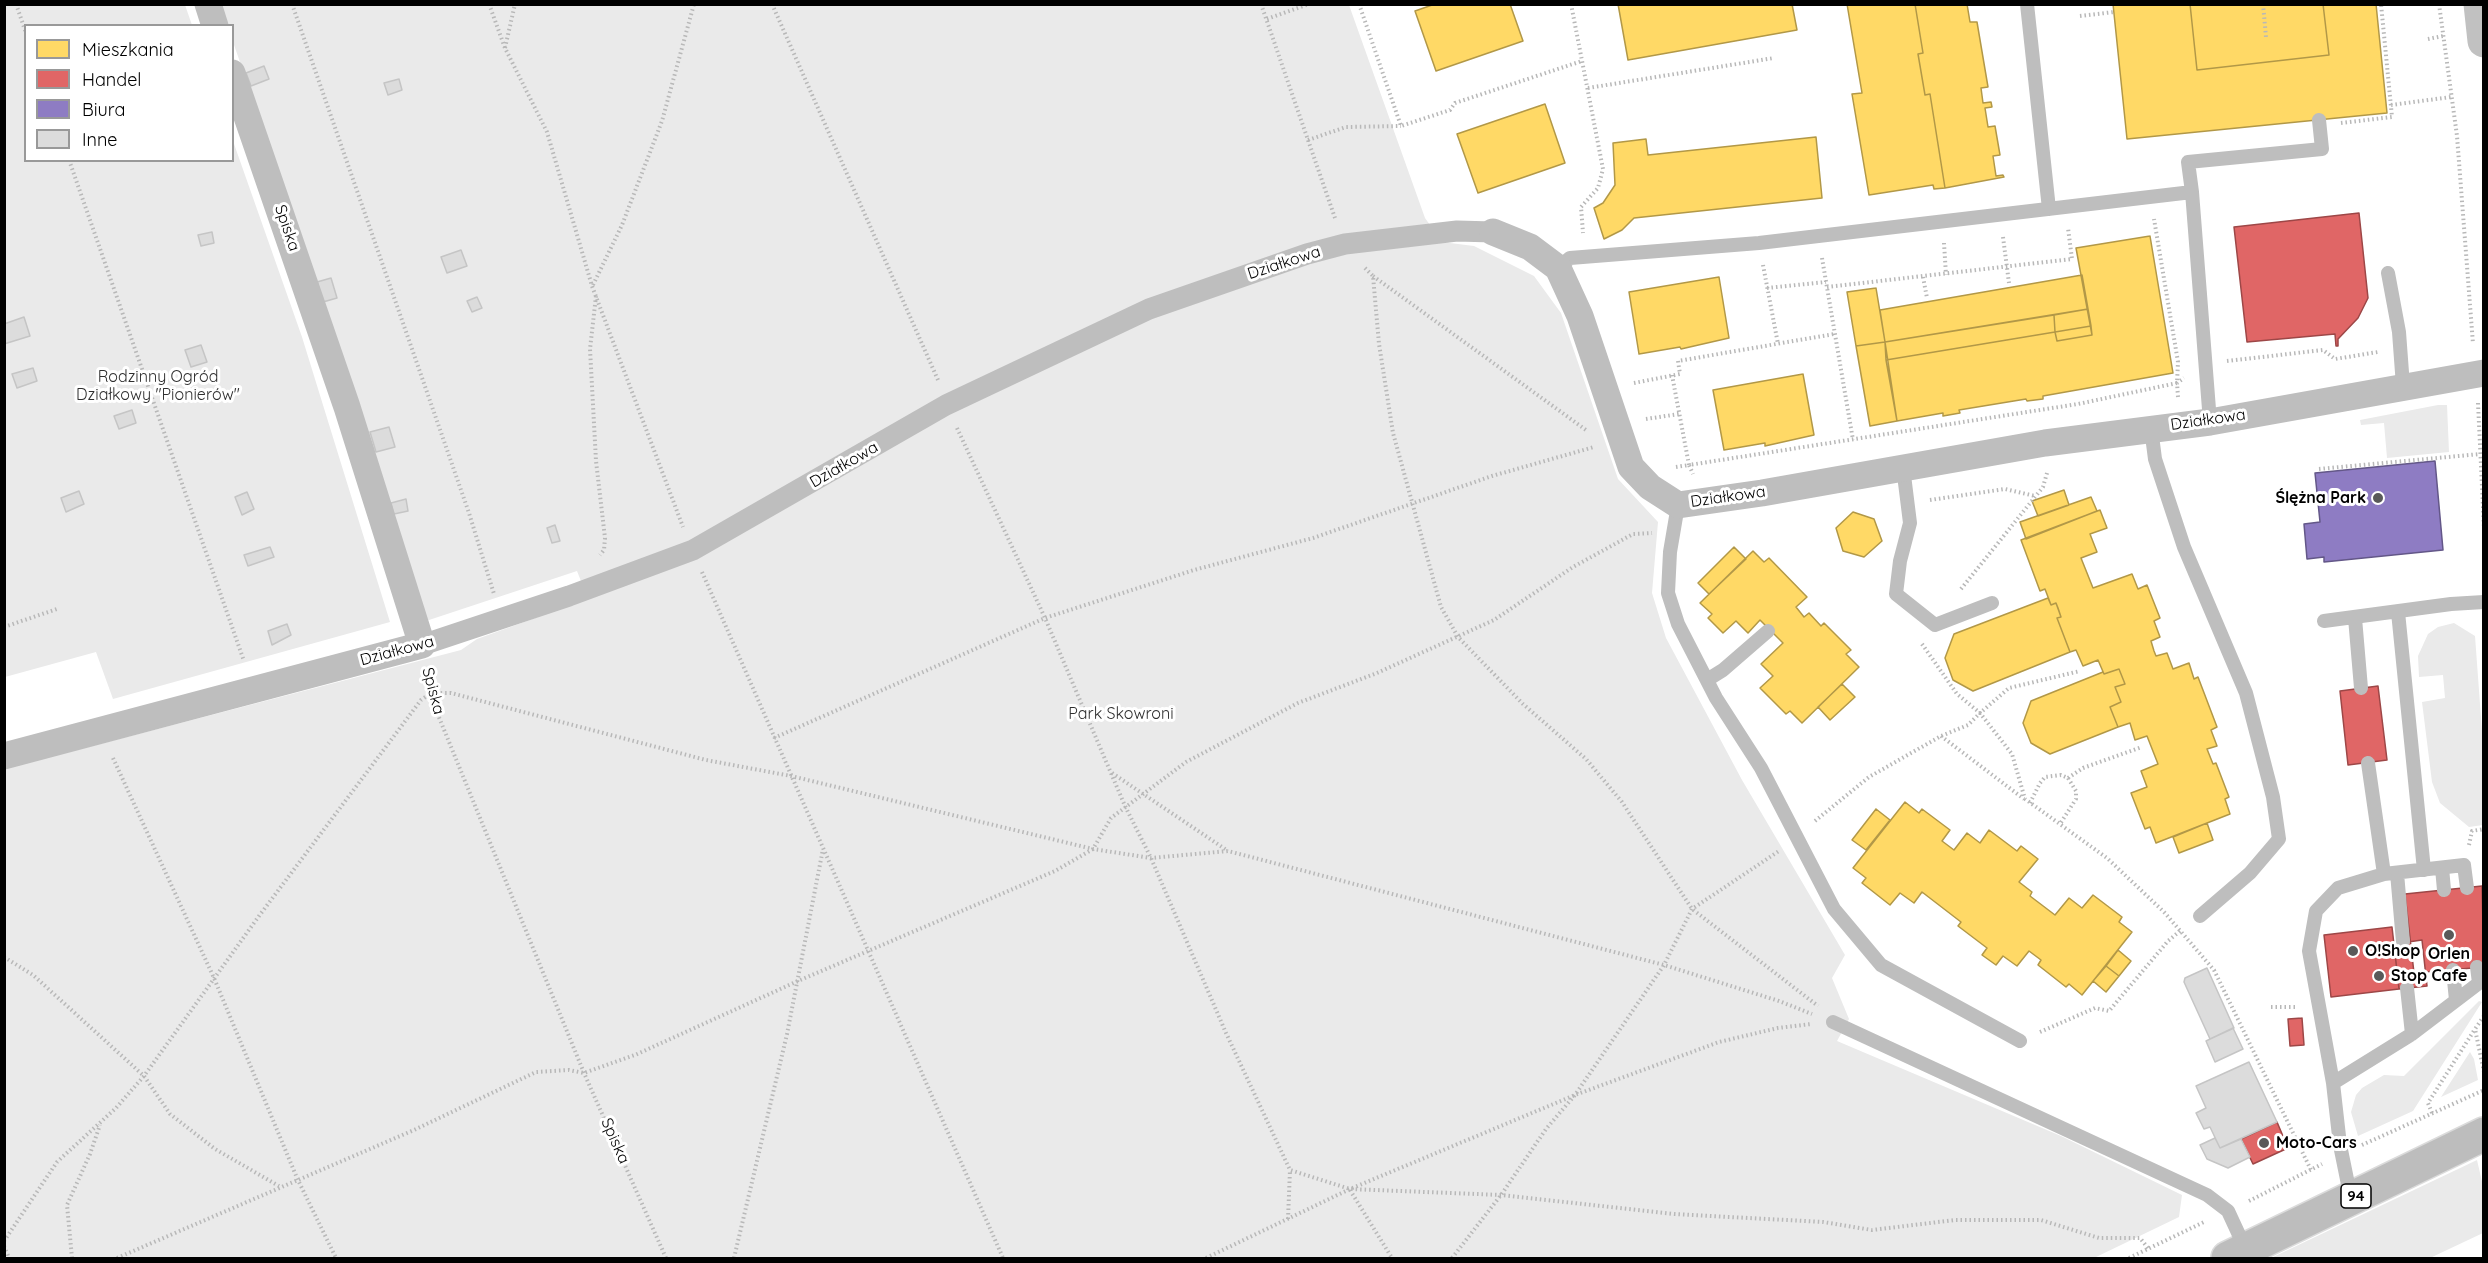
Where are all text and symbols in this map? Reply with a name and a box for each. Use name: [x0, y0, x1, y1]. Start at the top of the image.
legend: [24, 24, 234, 162]
text: Mieszkania: [82, 38, 174, 61]
text: Handel: [82, 68, 142, 91]
text: Biura: [82, 98, 125, 121]
text: Inne: [82, 128, 117, 151]
street label: Spiska: [270, 202, 304, 254]
street label: Działkowa: [1245, 242, 1323, 284]
park label: Rodzinny Ogród Działkowy "Pionierów": [76, 367, 240, 405]
street label: Działkowa: [2169, 405, 2247, 435]
street label: Działkowa: [806, 438, 882, 492]
street label: Działkowa: [1689, 482, 1767, 512]
place label: Ślężna Park: [2275, 488, 2366, 508]
marker: Ślężna Park: [2371, 491, 2385, 505]
street label: Działkowa: [358, 632, 436, 670]
street label: Spiska: [418, 665, 448, 717]
park label: Park Skowroni: [1068, 704, 1174, 724]
marker: Orlen: [2442, 928, 2456, 942]
place label: O!Shop: [2365, 941, 2420, 961]
marker: O!Shop: [2346, 944, 2360, 958]
place label: Orlen: [2428, 944, 2470, 964]
place label: Stop Cafe: [2391, 966, 2468, 986]
marker: Stop Cafe: [2372, 969, 2386, 983]
street label: Spiska: [597, 1115, 633, 1167]
place label: Moto-Cars: [2276, 1133, 2357, 1153]
marker: Moto-Cars: [2257, 1136, 2271, 1150]
road number: 94: [2341, 1184, 2371, 1208]

